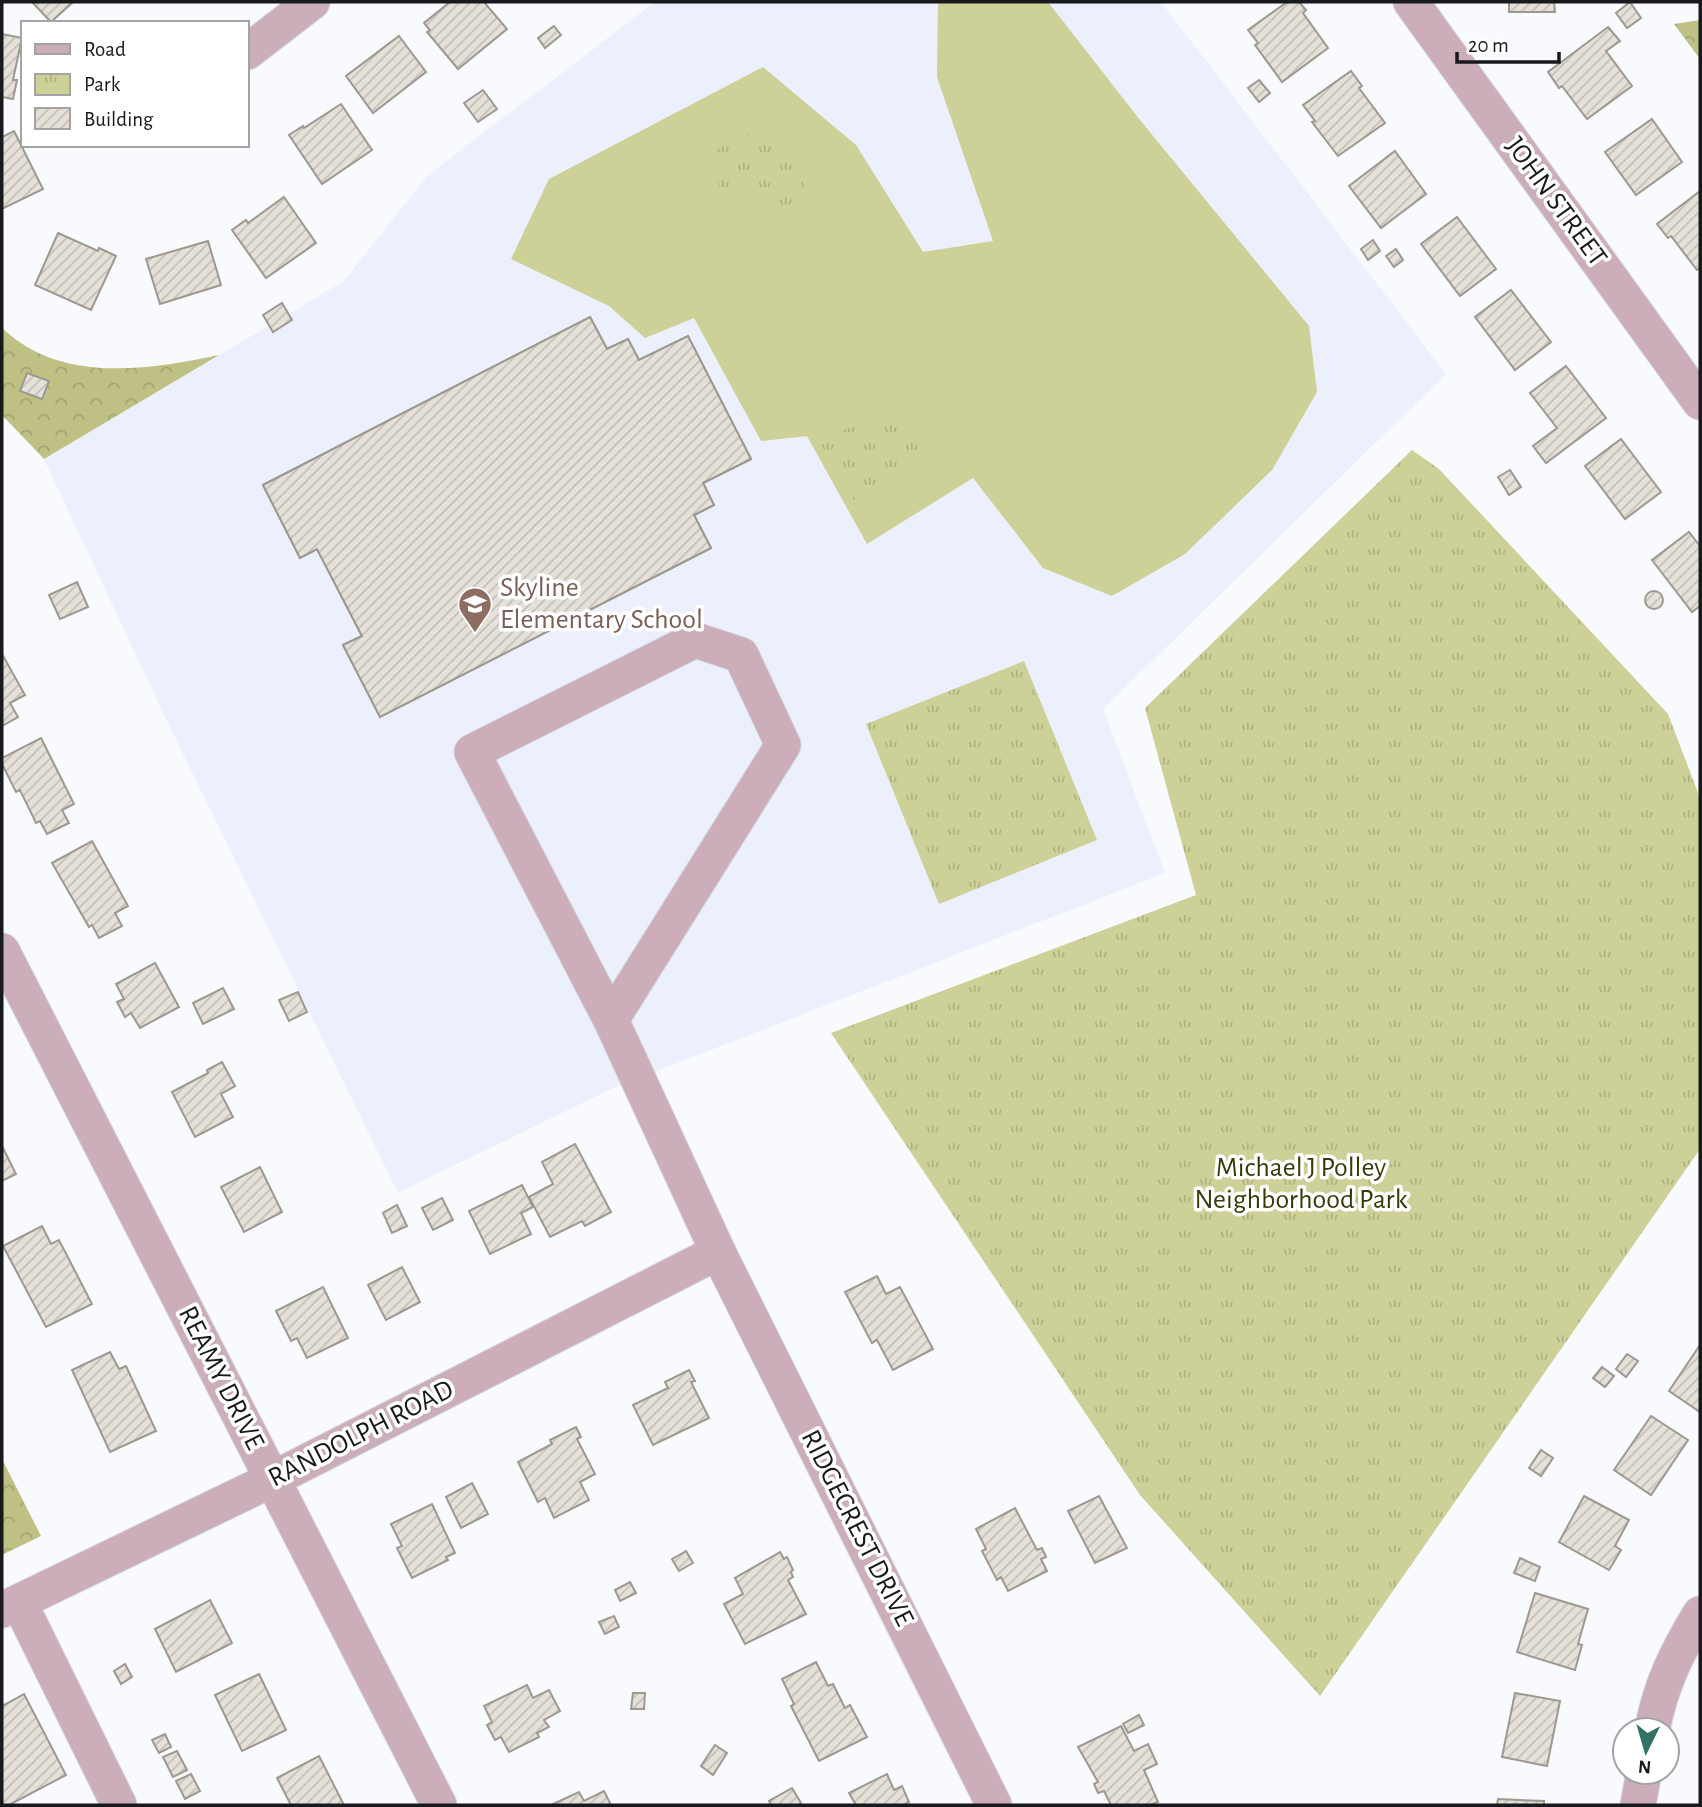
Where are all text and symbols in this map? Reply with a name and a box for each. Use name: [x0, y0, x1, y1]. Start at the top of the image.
legend: [21, 21, 248, 147]
scale bar: [1457, 21, 1558, 65]
text: 20 m: [1468, 35, 1509, 56]
text: Road: [84, 39, 126, 60]
text: Park: [84, 74, 121, 95]
text: Building: [84, 109, 154, 130]
street label: JOHN STREET: [1500, 132, 1612, 272]
place label: Skyline Elementary School: [500, 574, 703, 634]
school or university icon: Skyline Elementary School: [456, 585, 494, 634]
park label: Michael J Polley Neighborhood Park: [1195, 1154, 1408, 1214]
street label: REAMY DRIVE: [173, 1302, 269, 1454]
street label: RANDOLPH ROAD: [264, 1375, 458, 1493]
street label: RIDGECREST DRIVE: [796, 1426, 918, 1630]
north arrow: [1611, 1716, 1681, 1786]
text: N: [1637, 1756, 1652, 1776]

